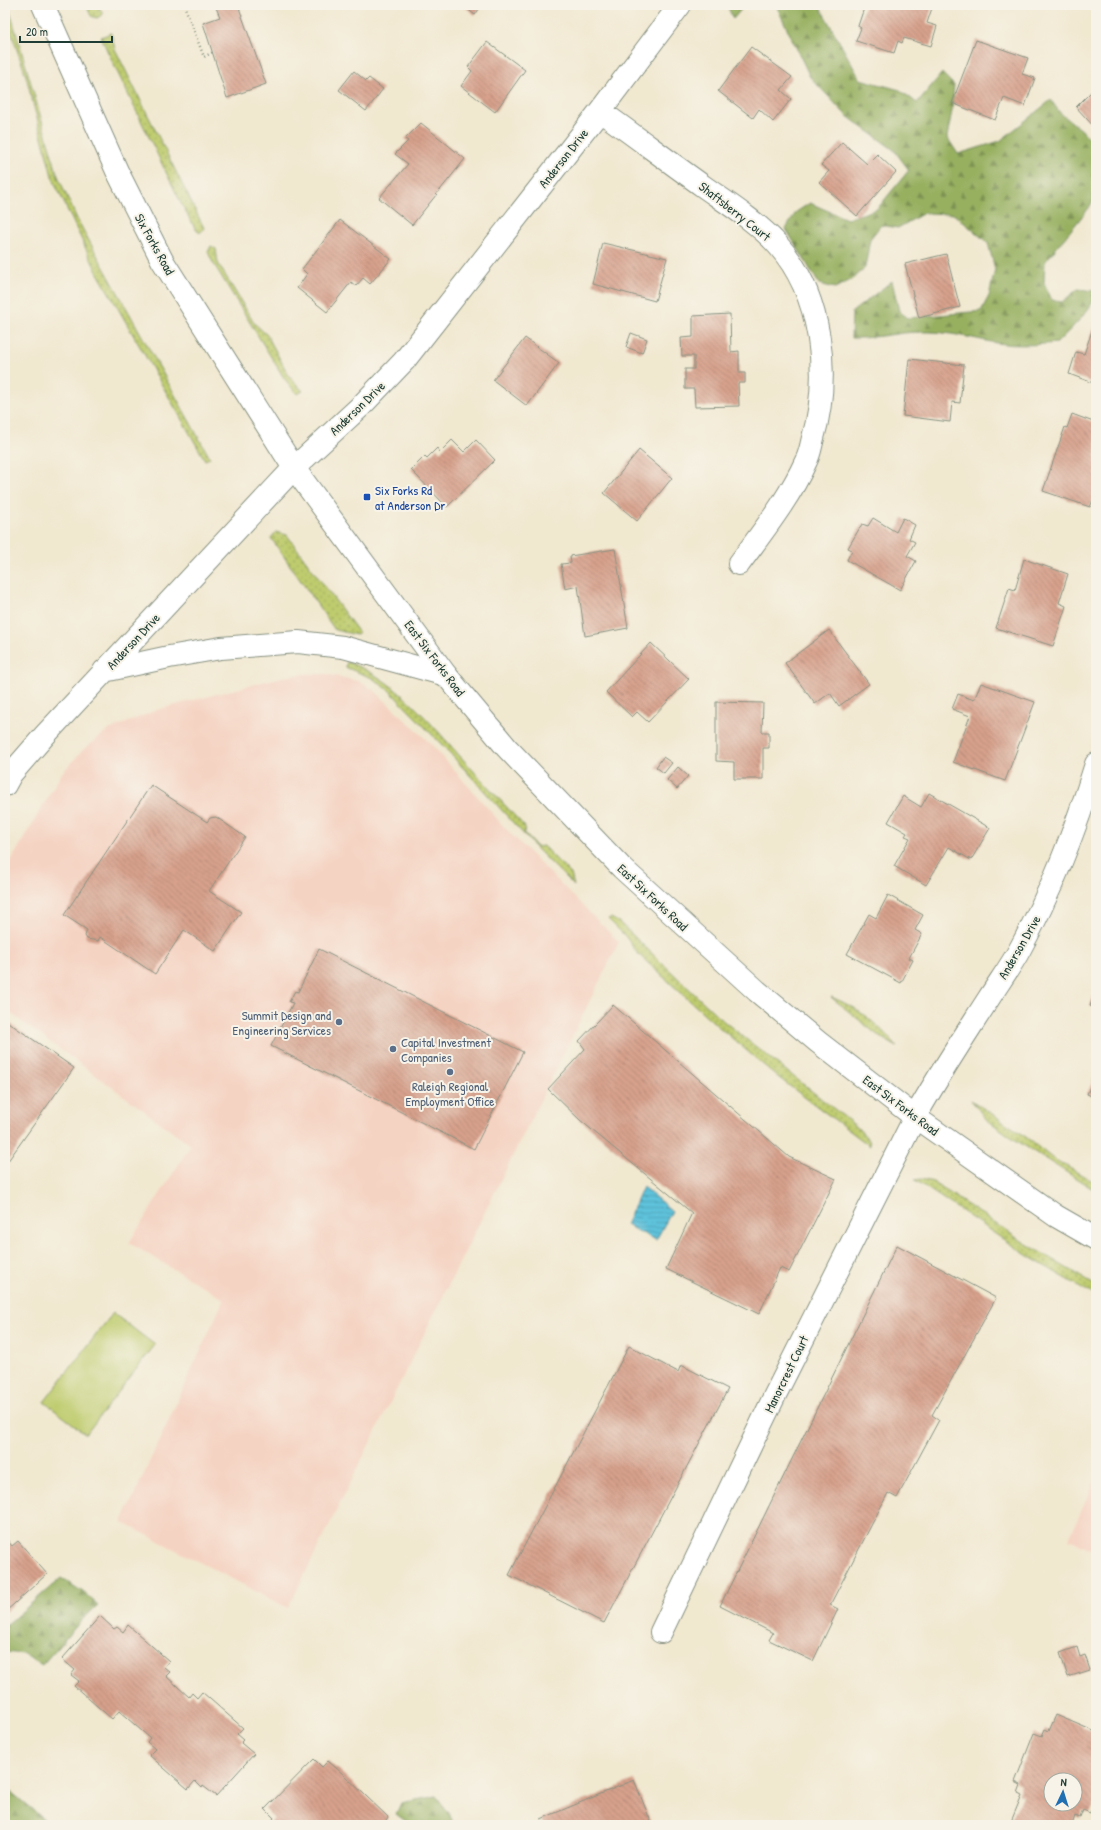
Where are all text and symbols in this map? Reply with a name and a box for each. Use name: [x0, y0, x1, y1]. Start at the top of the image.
scale bar: [20, 18, 112, 44]
text: 20 m: [26, 23, 48, 40]
street label: Anderson Drive: [534, 124, 592, 192]
street label: Shaftsberry Court: [695, 177, 775, 245]
street label: Six Forks Road: [131, 210, 179, 278]
street label: Anderson Drive: [325, 377, 389, 439]
place label: Six Forks Rd at Anderson Dr: [375, 481, 445, 514]
marker: Six Forks Rd at Anderson Dr: [362, 492, 372, 502]
street label: Anderson Drive: [102, 609, 164, 673]
street label: East Six Forks Road: [400, 616, 470, 700]
street label: East Six Forks Road: [614, 859, 692, 935]
street label: Anderson Drive: [993, 912, 1045, 982]
place label: Summit Design and Engineering Services: [232, 1006, 331, 1039]
marker: Summit Design and Engineering Services: [334, 1017, 344, 1027]
place label: Capital Investment Companies: [401, 1033, 491, 1066]
marker: Capital Investment Companies: [388, 1044, 398, 1054]
marker: Raleigh Regional Employment Office: [445, 1067, 455, 1077]
street label: East Six Forks Road: [859, 1070, 943, 1140]
place label: Raleigh Regional Employment Office: [406, 1077, 494, 1110]
street label: Manorcrest Court: [760, 1332, 813, 1416]
north arrow: [1043, 1772, 1083, 1812]
text: N: [1060, 1775, 1067, 1789]

